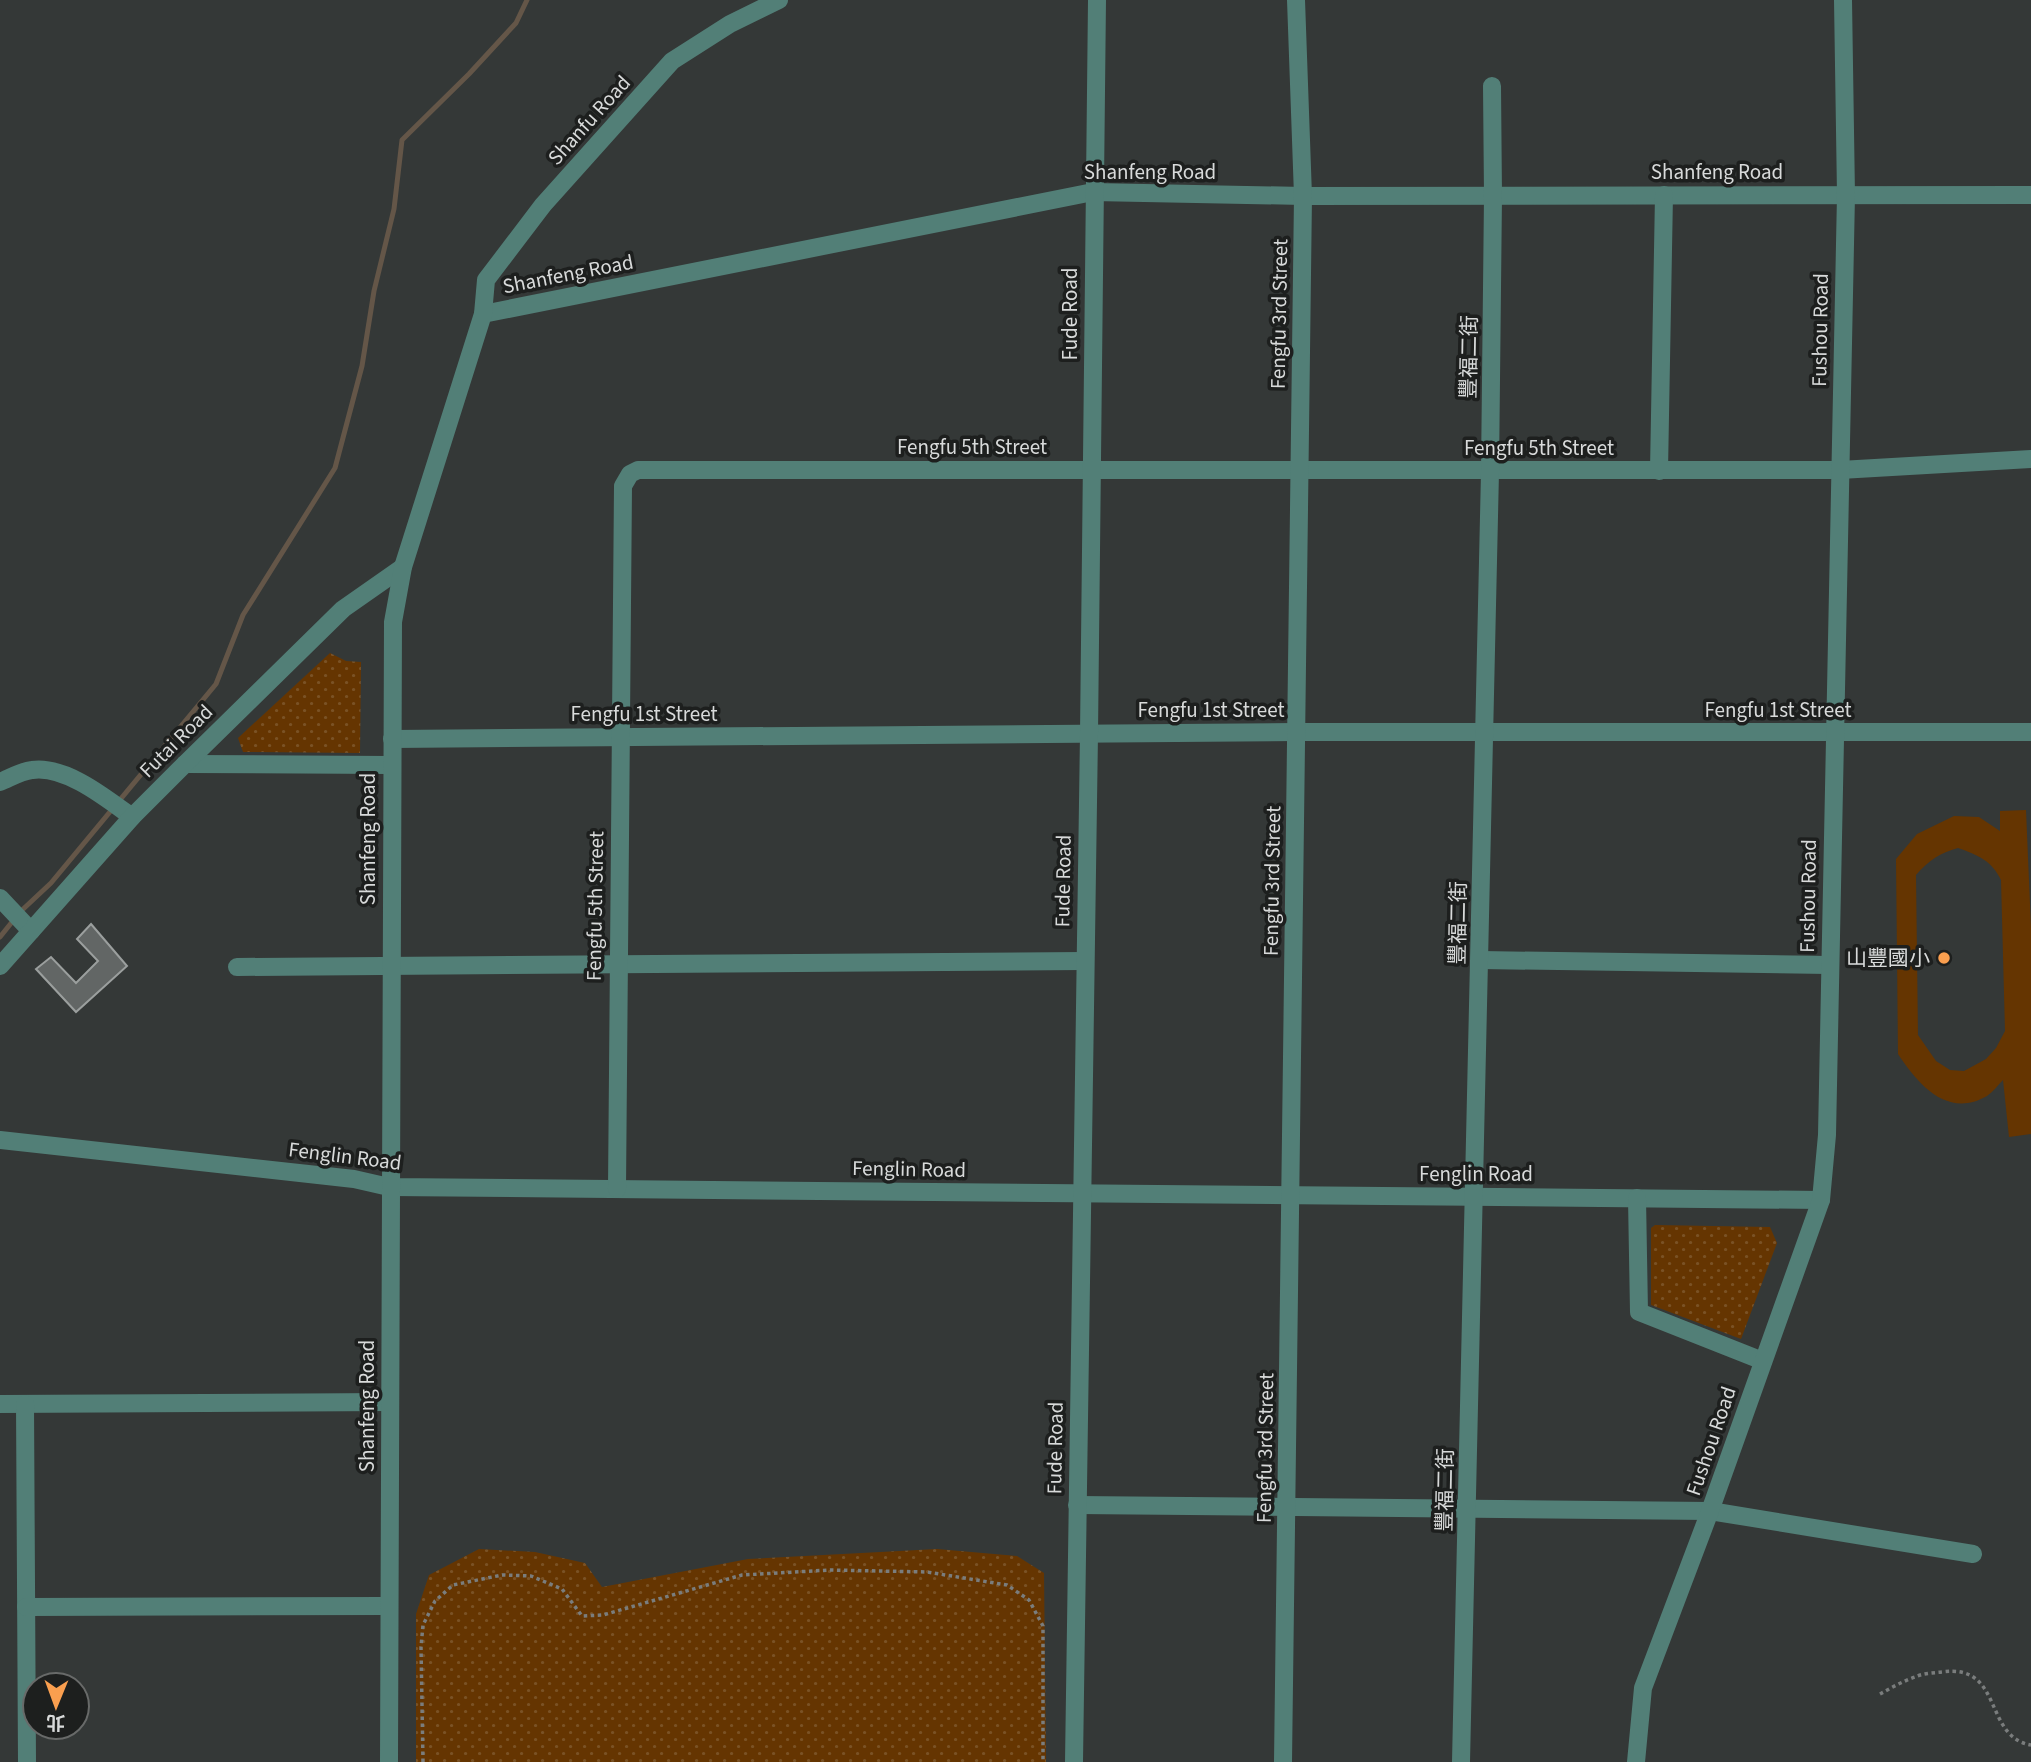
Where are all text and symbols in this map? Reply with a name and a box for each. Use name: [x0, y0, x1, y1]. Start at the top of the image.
street label: Shanfu Road: [541, 69, 637, 171]
street label: Shanfeng Road: [1084, 157, 1216, 187]
street label: Shanfeng Road: [1651, 157, 1783, 187]
street label: Fengfu 3rd Street: [1263, 239, 1295, 389]
street label: Shanfeng Road: [500, 247, 636, 301]
street label: Fude Road: [1055, 268, 1085, 360]
street label: Fushou Road: [1804, 273, 1836, 387]
street label: 豐福二街: [1453, 315, 1485, 399]
street label: Fengfu 5th Street: [897, 432, 1047, 462]
street label: Fengfu 5th Street: [1464, 433, 1614, 463]
street label: Fengfu 1st Street: [1137, 695, 1285, 725]
street label: Fengfu 1st Street: [1704, 695, 1852, 725]
street label: Futai Road: [132, 697, 220, 785]
street label: Fengfu 1st Street: [570, 699, 718, 729]
street label: Shanfeng Road: [353, 773, 383, 905]
street label: Fengfu 3rd Street: [1256, 806, 1288, 956]
street label: Fengfu 5th Street: [579, 831, 611, 981]
street label: Fude Road: [1047, 834, 1079, 928]
street label: Fushou Road: [1792, 839, 1824, 953]
street label: 豐福二街: [1442, 881, 1474, 965]
place label: 山豐國小: [1846, 943, 1930, 973]
marker: 山豐國小: [1936, 950, 1952, 966]
street label: Fenglin Road: [287, 1134, 403, 1178]
street label: Fenglin Road: [852, 1153, 966, 1185]
street label: Fenglin Road: [1419, 1159, 1533, 1189]
street label: Shanfeng Road: [352, 1340, 382, 1472]
street label: Fengfu 3rd Street: [1249, 1373, 1281, 1523]
street label: Fushou Road: [1678, 1382, 1744, 1500]
street label: Fude Road: [1039, 1401, 1071, 1495]
street label: 豐福二街: [1429, 1448, 1461, 1532]
north arrow: [21, 1671, 91, 1741]
text: 北: [46, 1708, 65, 1735]

